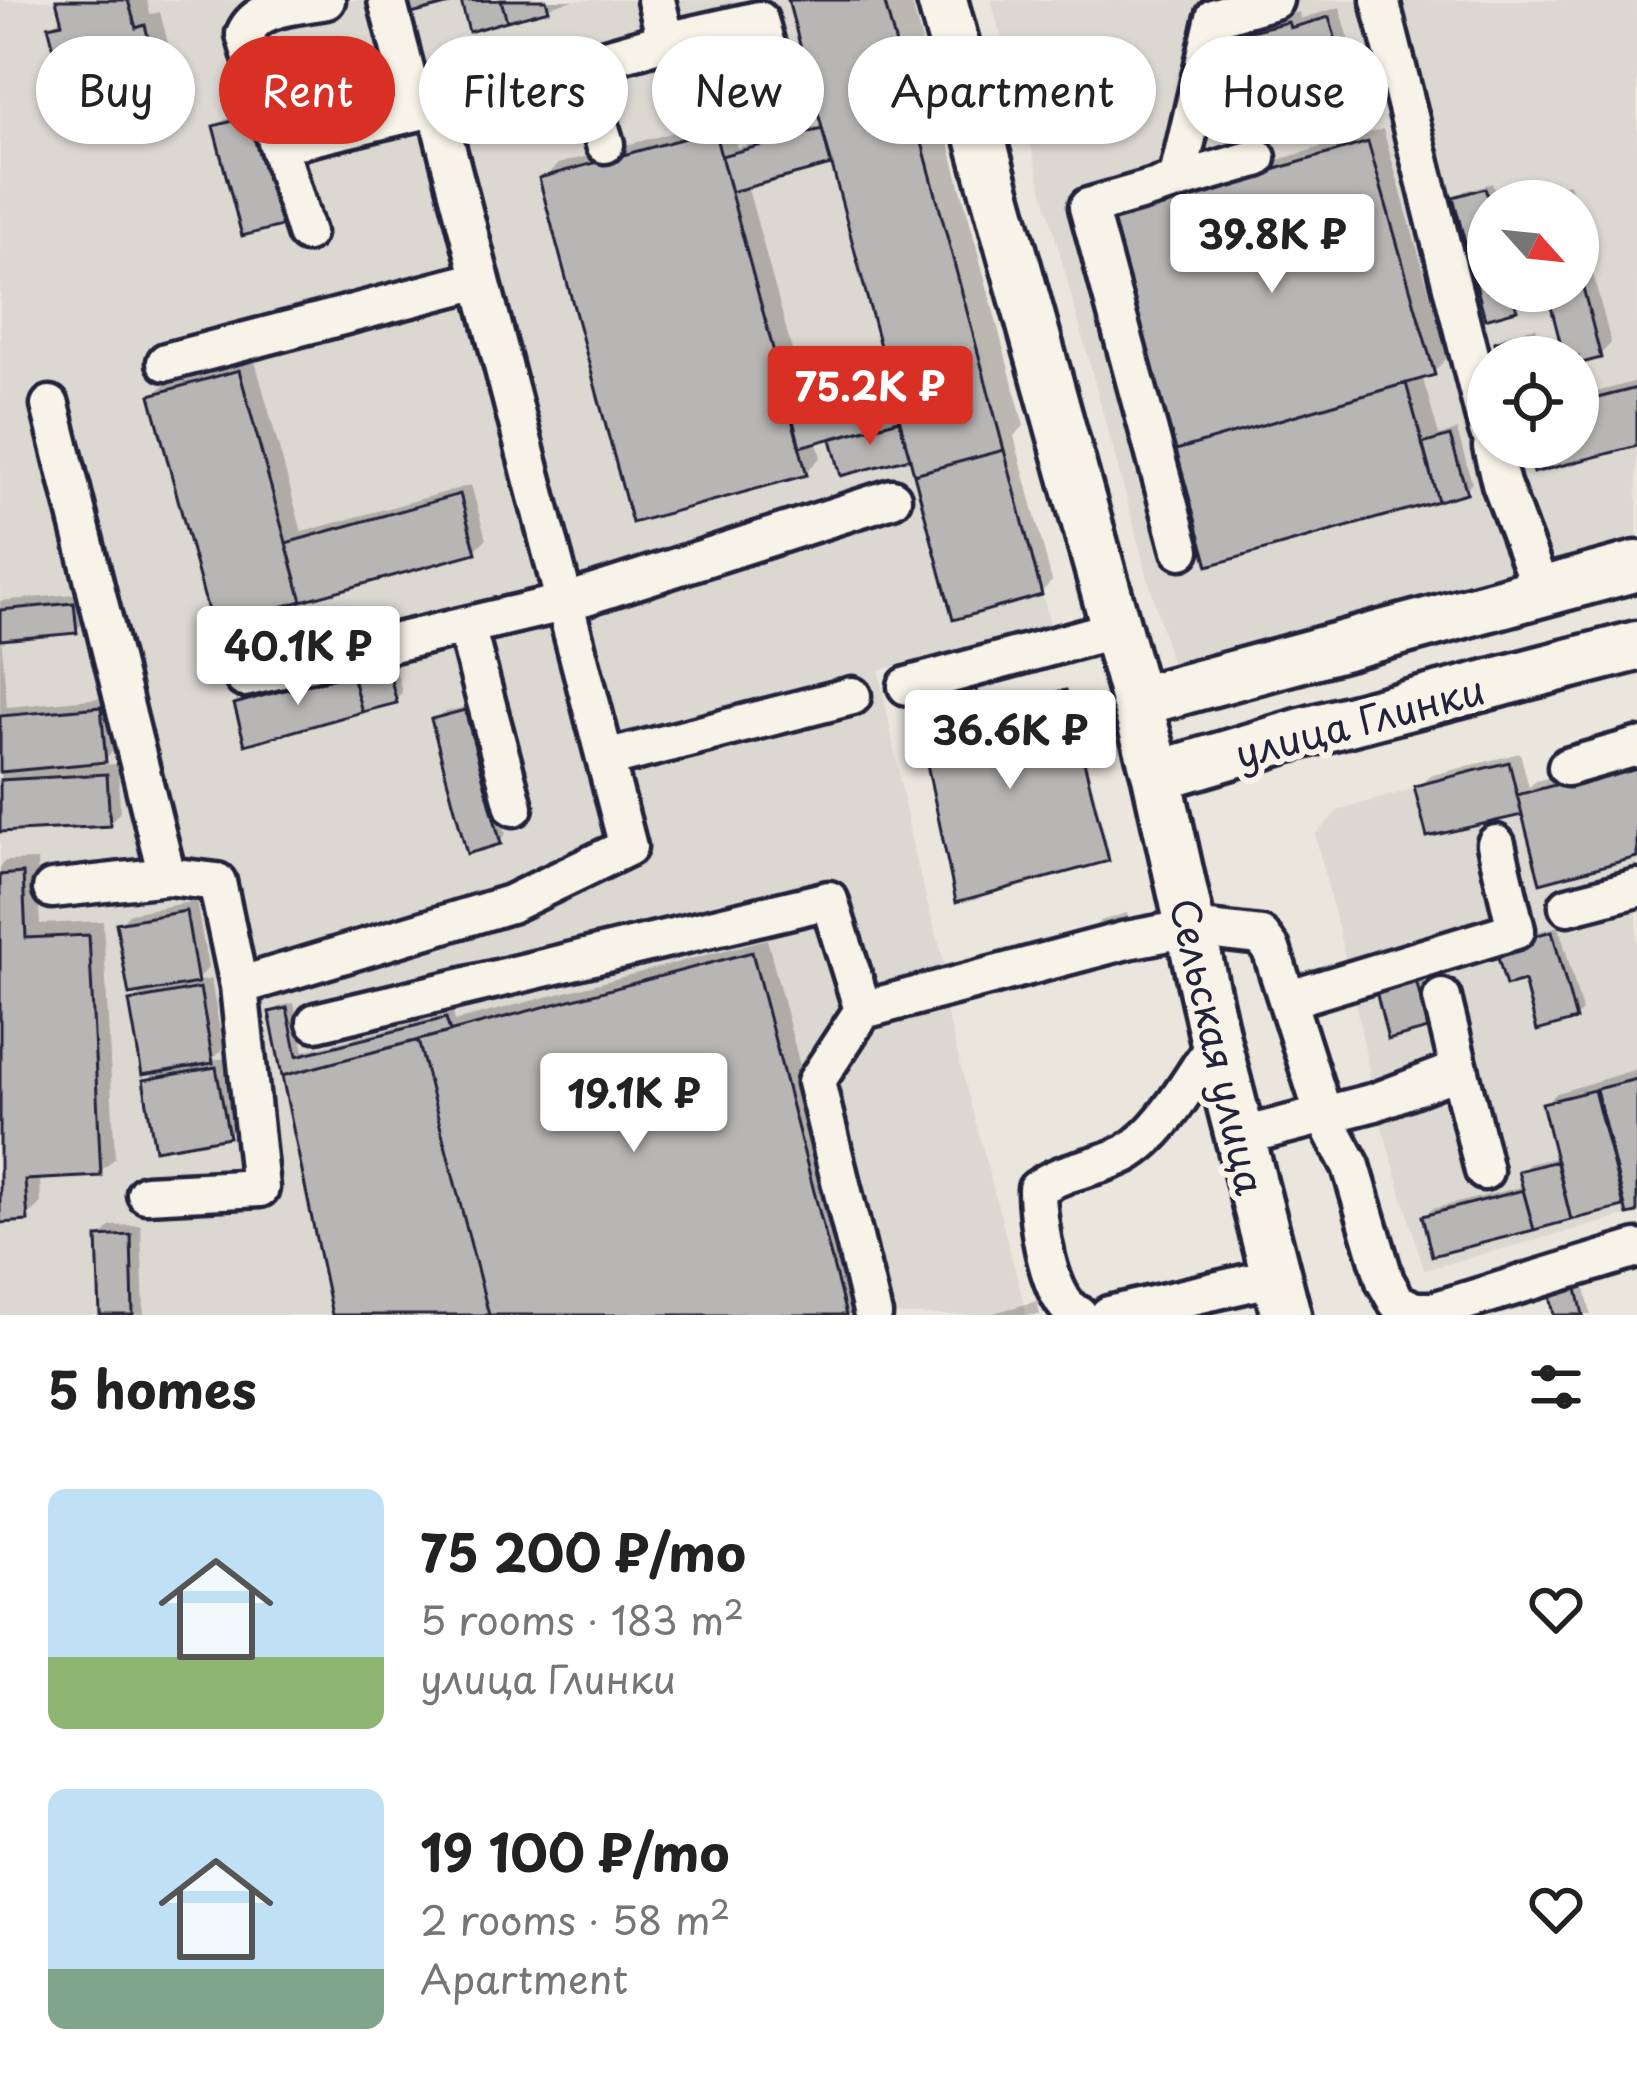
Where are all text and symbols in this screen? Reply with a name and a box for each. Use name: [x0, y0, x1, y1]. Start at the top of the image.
chip: Buy: [36, 36, 195, 144]
chip: Rent: [219, 36, 395, 144]
chip: Filters: [419, 36, 628, 144]
chip: New: [652, 36, 824, 144]
chip: Apartment: [848, 36, 1156, 144]
chip: House: [1180, 36, 1388, 144]
north arrow: [1467, 180, 1599, 312]
map controls: [1467, 180, 1599, 468]
pin: 39.8K ₽: [1161, 194, 1383, 296]
text: 39.8K ₽: [1197, 203, 1347, 262]
button: locate: [1467, 336, 1599, 468]
pin: 75.2K ₽: [759, 346, 981, 448]
text: 75.2K ₽: [795, 355, 945, 414]
pin: 40.1K ₽: [187, 606, 409, 708]
text: 40.1K ₽: [224, 615, 372, 674]
street label: улица Глинки: [1228, 658, 1490, 782]
pin: 36.6K ₽: [899, 690, 1121, 792]
text: 36.6K ₽: [932, 699, 1088, 758]
street label: Сельская улица: [1156, 892, 1282, 1201]
pin: 19.1K ₽: [523, 1053, 745, 1155]
text: 19.1K ₽: [567, 1062, 701, 1121]
text: 5 homes: [48, 1349, 257, 1426]
icon: filters: [1523, 1354, 1589, 1420]
text: 75 200 ₽/mo: [420, 1512, 746, 1589]
icon: home: [144, 1537, 288, 1681]
icon: heart: [1523, 1576, 1589, 1642]
text: 5 rooms · 183 m²: [420, 1589, 744, 1648]
text: улица Глинки: [420, 1648, 676, 1707]
text: 19 100 ₽/mo: [420, 1812, 729, 1889]
icon: home: [144, 1837, 288, 1981]
icon: heart: [1523, 1876, 1589, 1942]
text: 2 rooms · 58 m²: [420, 1889, 730, 1948]
text: Apartment: [420, 1948, 628, 2007]

